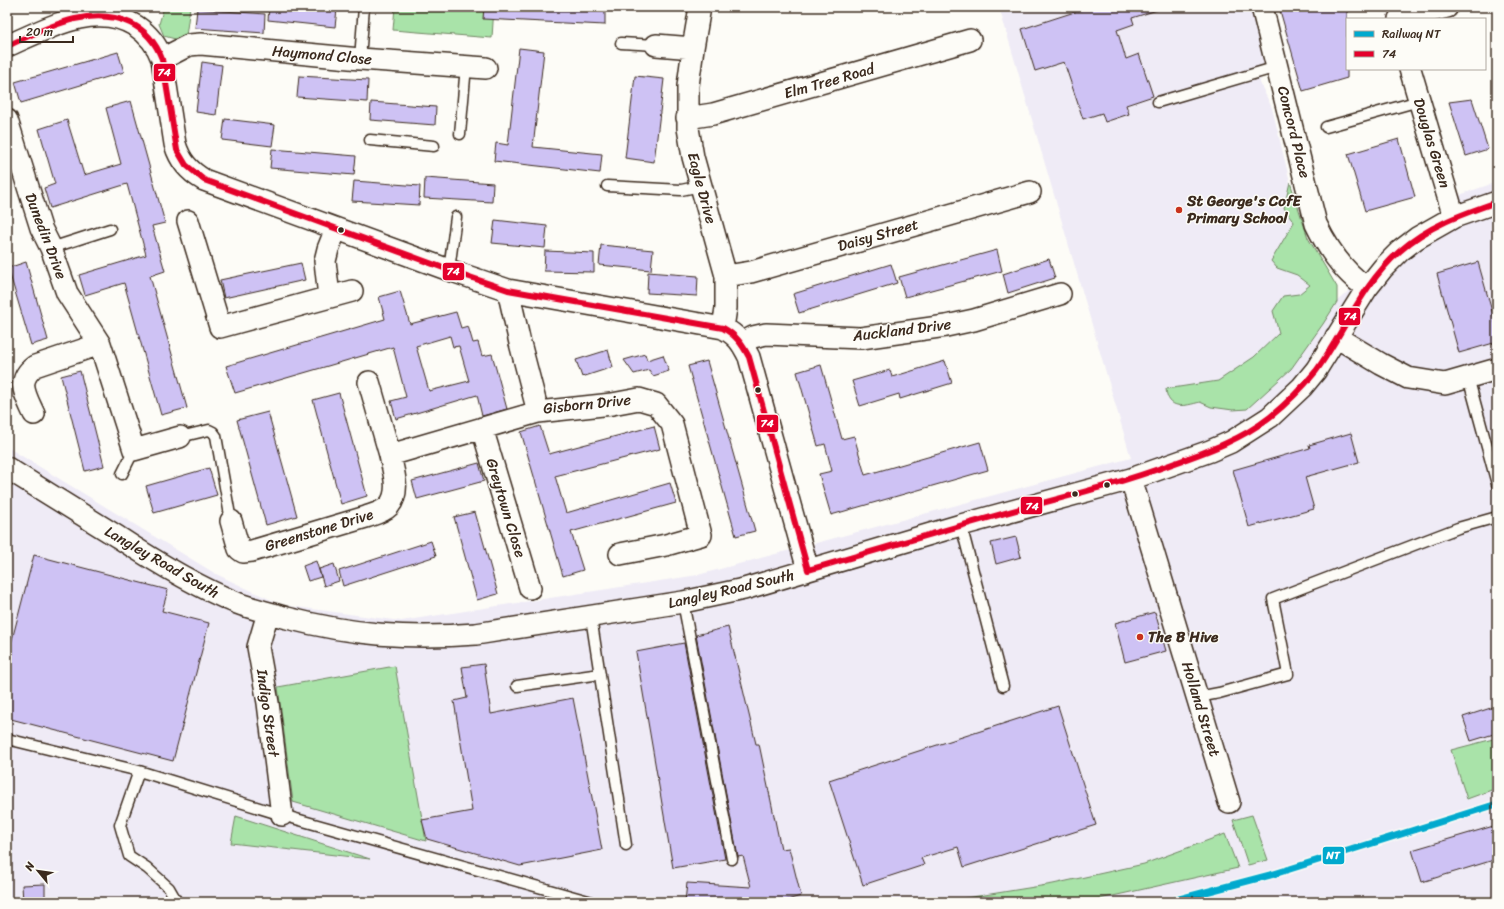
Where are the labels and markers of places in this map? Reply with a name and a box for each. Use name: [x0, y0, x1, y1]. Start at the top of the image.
place label: St George's CofE Primary School: [1186, 188, 1302, 231]
marker: St George's CofE Primary School: [1174, 205, 1184, 215]
unlabelled marker: [336, 225, 346, 235]
unlabelled marker: [753, 385, 763, 395]
unlabelled marker: [1102, 480, 1112, 490]
unlabelled marker: [1070, 489, 1080, 499]
place label: The B Hive: [1148, 624, 1219, 650]
marker: The B Hive: [1135, 632, 1145, 642]

